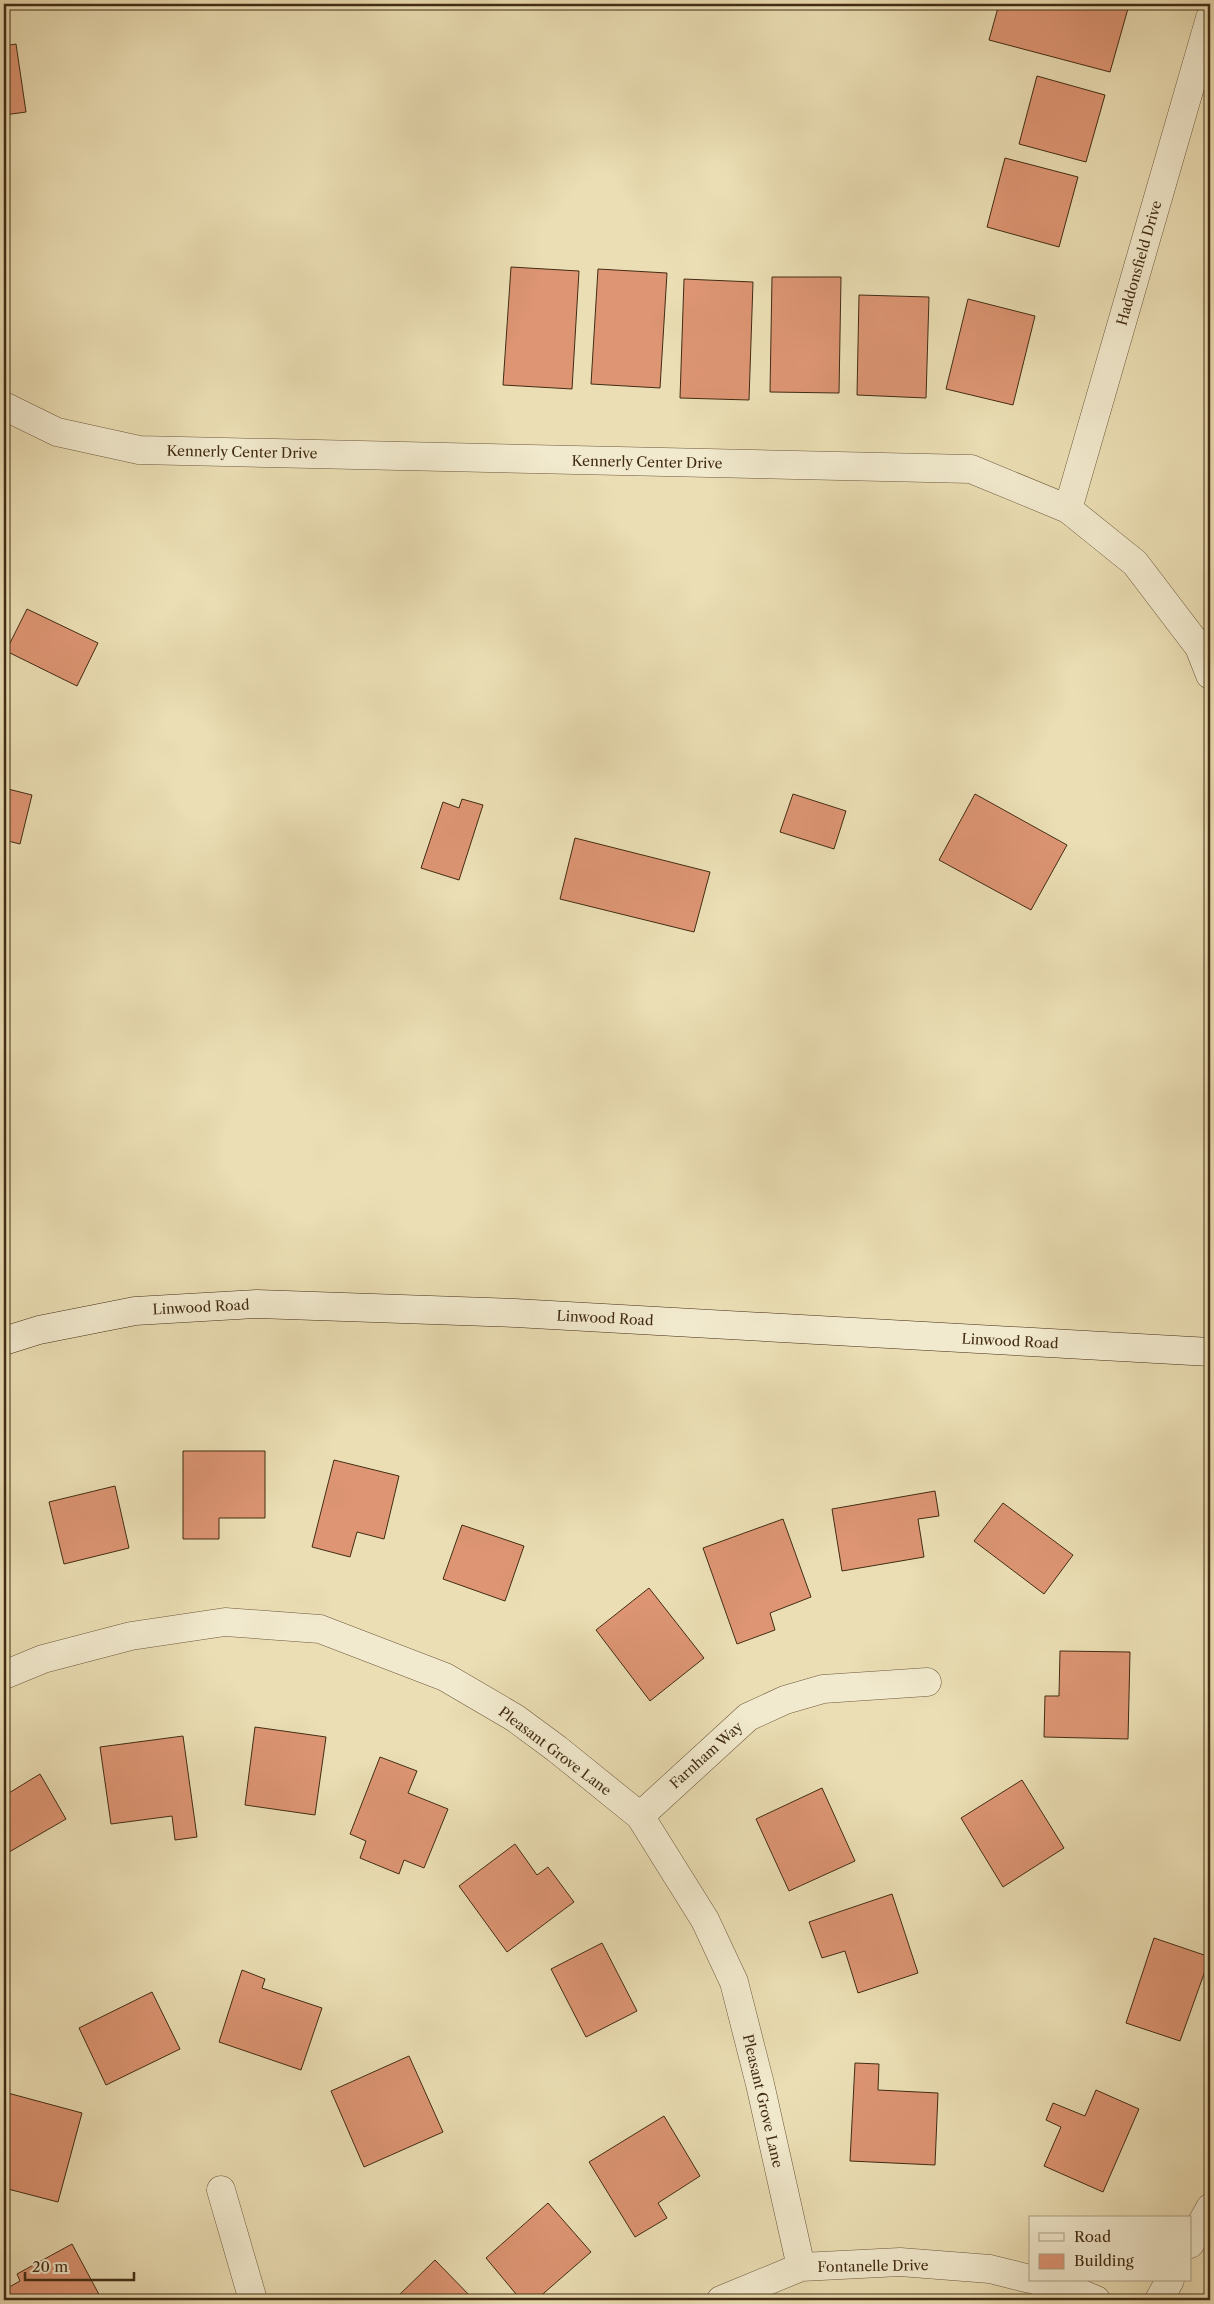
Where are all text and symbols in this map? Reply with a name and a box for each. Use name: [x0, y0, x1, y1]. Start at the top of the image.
street label: Haddonsfield Drive: [1113, 198, 1166, 328]
street label: Kennerly Center Drive: [167, 442, 318, 462]
street label: Kennerly Center Drive: [572, 452, 723, 472]
street label: Linwood Road: [152, 1295, 250, 1319]
street label: Linwood Road: [556, 1306, 654, 1330]
street label: Linwood Road: [961, 1329, 1059, 1353]
street label: Pleasant Grove Lane: [495, 1703, 615, 1799]
street label: Farnham Way: [666, 1717, 746, 1792]
street label: Pleasant Grove Lane: [739, 2032, 787, 2170]
legend: [1029, 2216, 1192, 2282]
text: Road: [1074, 2227, 1111, 2246]
scale bar: [25, 2249, 134, 2281]
text: Building: [1074, 2251, 1134, 2270]
street label: Fontanelle Drive: [817, 2256, 929, 2276]
text: 20 m: [32, 2257, 68, 2276]

